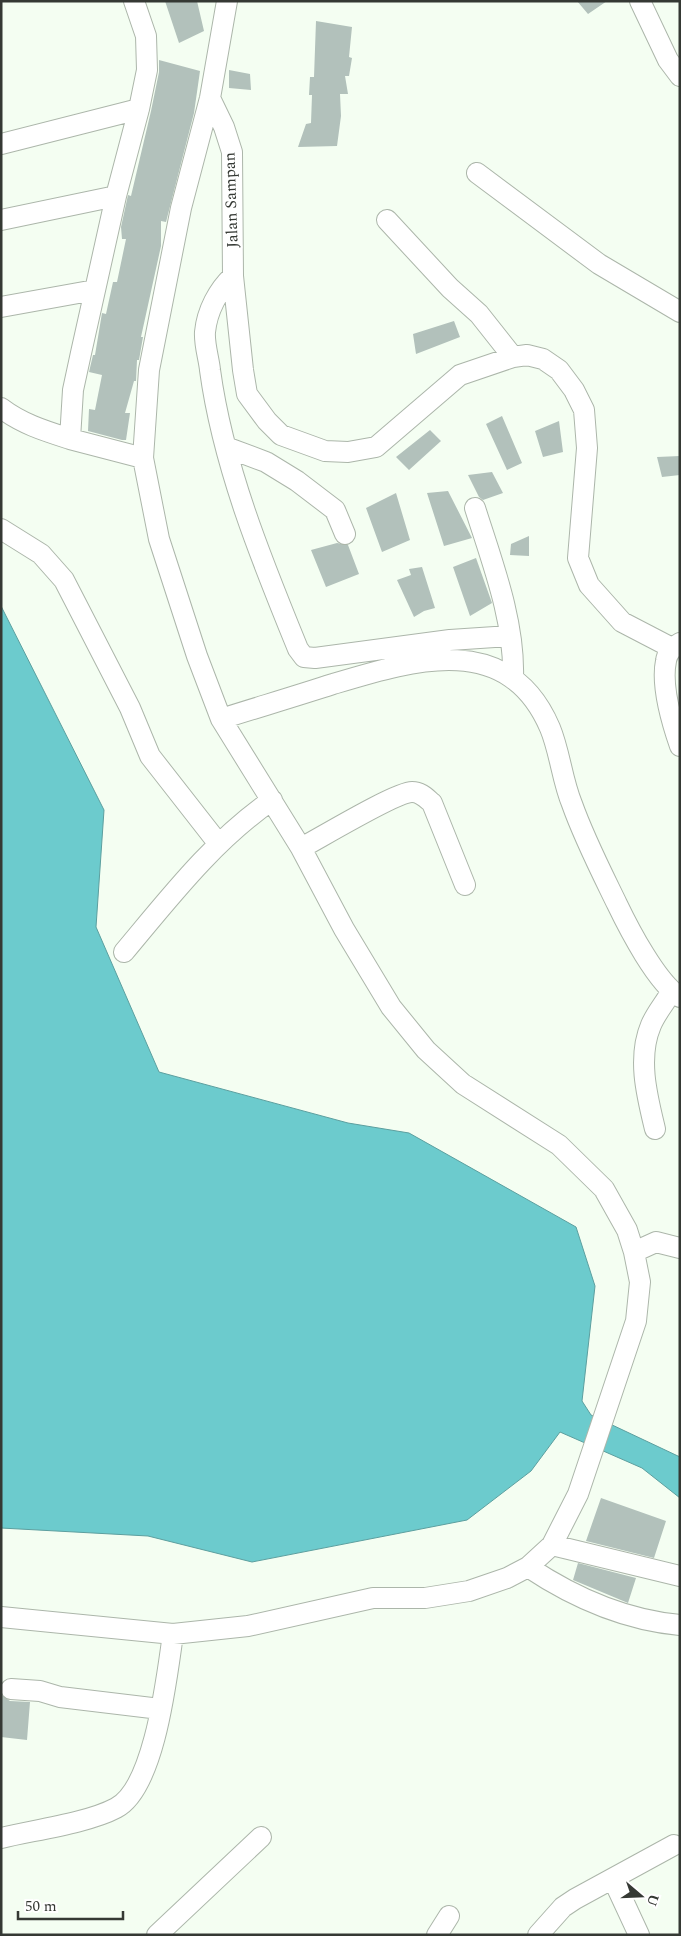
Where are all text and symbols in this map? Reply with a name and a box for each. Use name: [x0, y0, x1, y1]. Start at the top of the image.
street label: Jalan Sampan: [217, 152, 245, 248]
north arrow: [616, 1871, 666, 1921]
scale bar: [18, 1888, 122, 1920]
text: U: [641, 1891, 665, 1909]
text: 50 m: [25, 1895, 57, 1918]

